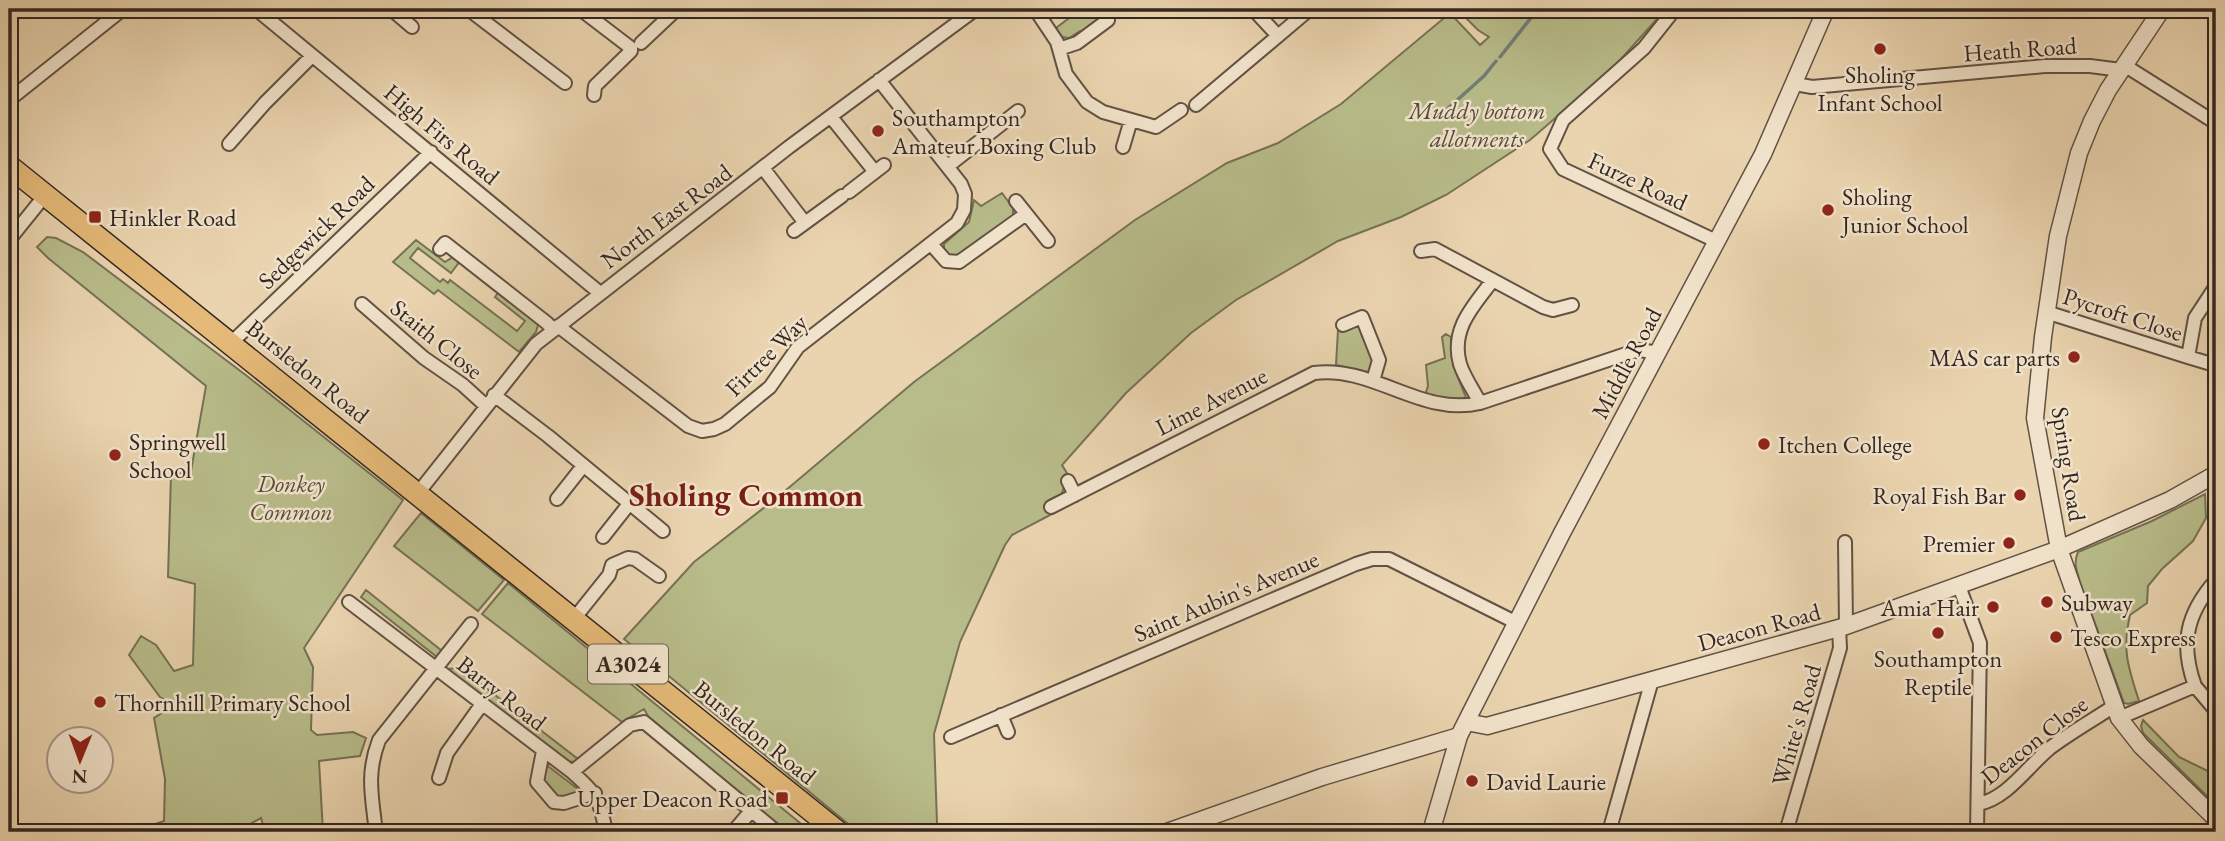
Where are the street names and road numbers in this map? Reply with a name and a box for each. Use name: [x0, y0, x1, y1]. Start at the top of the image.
street label: Heath Road: [1962, 30, 2078, 68]
street label: High Firs Road: [378, 77, 507, 192]
street label: Furze Road: [1583, 144, 1694, 218]
street label: North East Road: [594, 156, 738, 275]
street label: Sedgewick Road: [251, 168, 382, 295]
street label: Pycroft Close: [2059, 280, 2187, 348]
street label: Staith Close: [384, 292, 490, 386]
street label: Middle Road: [1584, 301, 1669, 424]
street label: Firtree Way: [718, 307, 814, 403]
street label: Bursledon Road: [240, 312, 376, 430]
street label: Lime Avenue: [1150, 360, 1272, 442]
street label: Spring Road: [2045, 404, 2093, 524]
street label: Saint Aubin's Avenue: [1129, 543, 1323, 649]
street label: Deacon Road: [1694, 596, 1825, 658]
road number: A3024: [588, 644, 668, 684]
street label: Barry Road: [451, 648, 554, 738]
street label: White's Road: [1764, 660, 1828, 789]
street label: Bursledon Road: [687, 673, 823, 791]
street label: Deacon Close: [1974, 689, 2094, 791]

